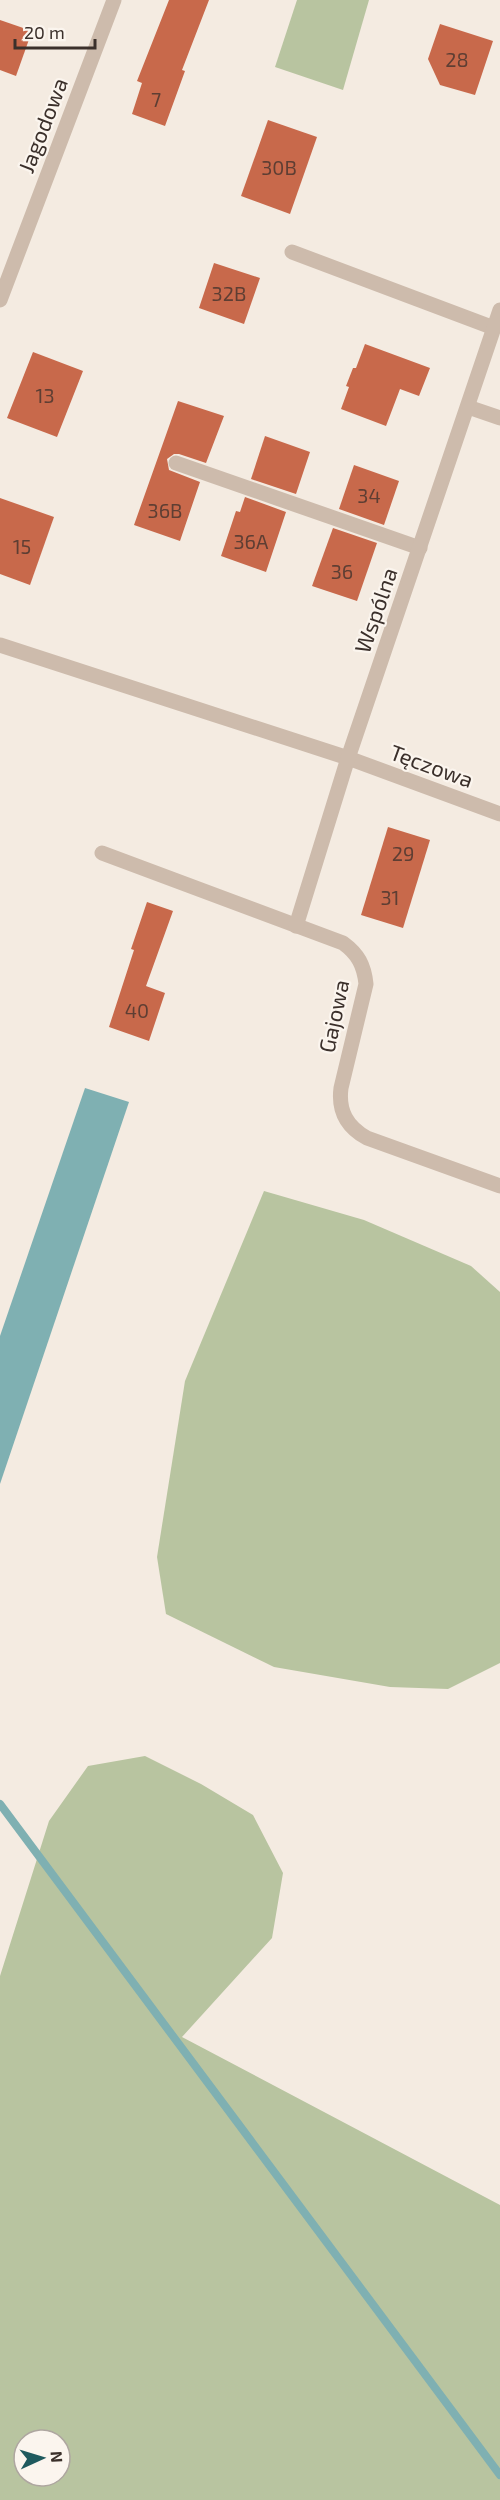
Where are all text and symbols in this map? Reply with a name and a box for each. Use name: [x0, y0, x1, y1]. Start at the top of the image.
scale bar: [15, 12, 94, 50]
text: 20 m: [24, 21, 65, 43]
house number: 28: [445, 47, 469, 71]
street label: Jagodowa: [12, 74, 72, 176]
house number: 7: [151, 87, 161, 111]
house number: 30B: [261, 155, 297, 179]
house number: 32B: [212, 281, 246, 305]
house number: 13: [35, 383, 55, 407]
house number: 34: [357, 483, 381, 507]
house number: 36B: [148, 498, 182, 522]
house number: 36A: [234, 529, 269, 553]
house number: 15: [13, 534, 31, 558]
house number: 36: [331, 559, 353, 583]
street label: Wspólna: [348, 564, 402, 656]
street label: Tęczowa: [387, 738, 477, 792]
house number: 29: [392, 841, 414, 865]
house number: 31: [380, 885, 400, 909]
street label: Gajowa: [313, 977, 354, 1055]
house number: 40: [125, 998, 149, 1022]
north arrow: [12, 2428, 72, 2488]
text: N: [48, 2450, 67, 2463]

